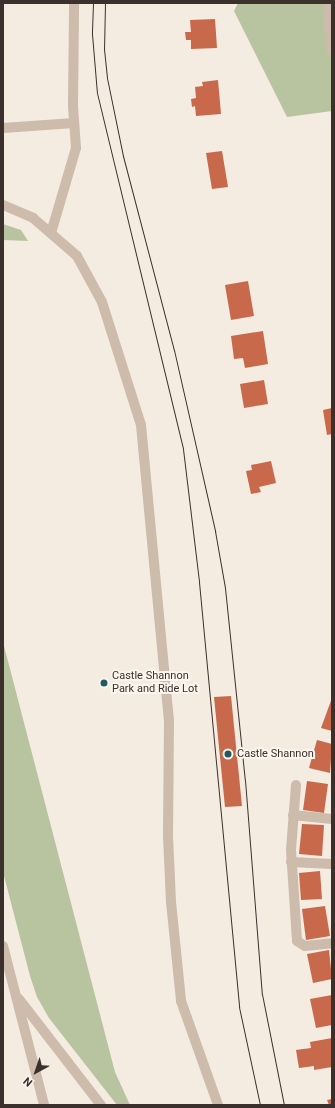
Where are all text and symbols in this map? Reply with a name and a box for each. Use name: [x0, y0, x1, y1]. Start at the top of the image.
place label: Castle Shannon Park and Ride Lot: [112, 670, 198, 696]
marker: Castle Shannon Park and Ride Lot: [99, 678, 109, 688]
place label: Castle Shannon: [237, 747, 314, 761]
marker: Castle Shannon: [222, 748, 234, 760]
north arrow: [16, 1052, 56, 1092]
text: N: [21, 1074, 35, 1089]

